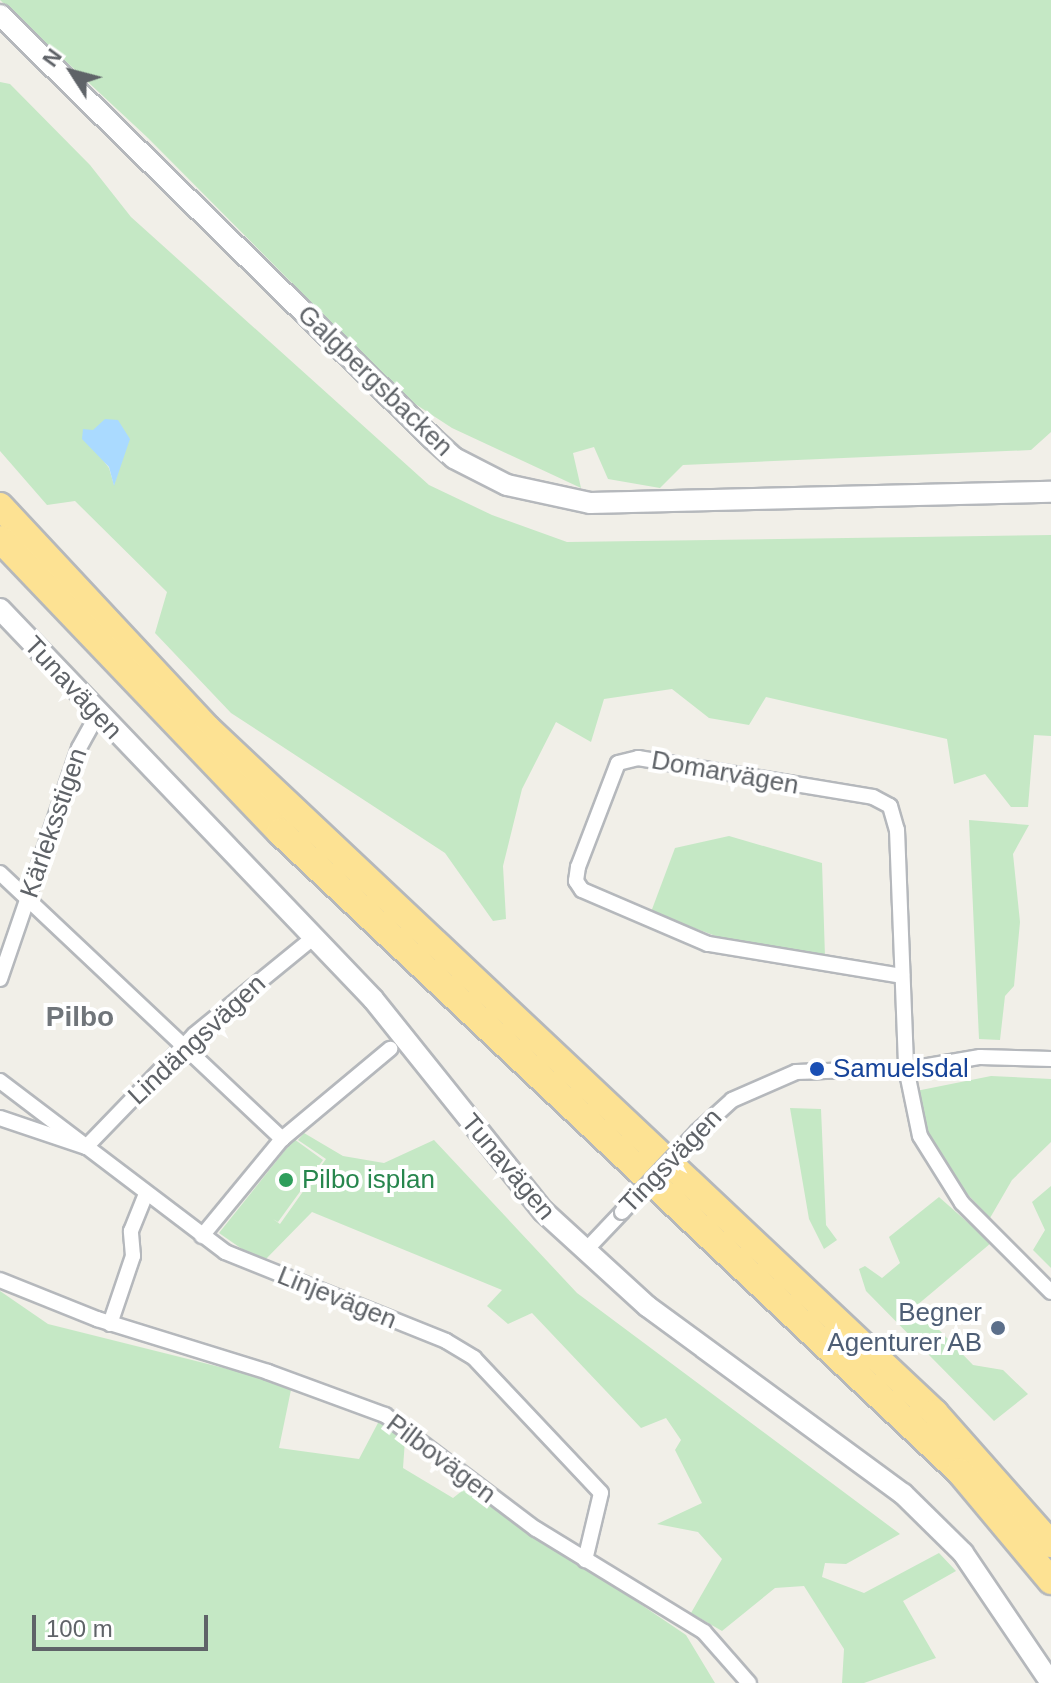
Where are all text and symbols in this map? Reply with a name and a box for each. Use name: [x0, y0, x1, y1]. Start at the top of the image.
north arrow: [32, 32, 112, 112]
text: N: [37, 44, 67, 71]
street label: Galgbergsbacken: [291, 299, 459, 463]
street label: Tunavägen: [18, 630, 128, 746]
street label: Kärleksstigen: [14, 744, 94, 902]
street label: Domarvägen: [649, 745, 801, 801]
street label: Lindängsvägen: [122, 968, 272, 1112]
district label: Pilbo: [46, 1000, 114, 1034]
place label: Samuelsdal: [833, 1053, 969, 1085]
marker: Samuelsdal: [808, 1060, 826, 1078]
street label: Tingsvägen: [613, 1102, 729, 1220]
street label: Tunavägen: [455, 1108, 561, 1226]
place label: Pilbo isplan: [302, 1164, 435, 1196]
marker: Pilbo isplan: [277, 1171, 295, 1189]
street label: Linjevägen: [273, 1260, 401, 1336]
place label: Begner Agenturer AB: [826, 1297, 982, 1358]
marker: Begner Agenturer AB: [989, 1319, 1007, 1337]
street label: Pilbovägen: [380, 1408, 502, 1510]
scale bar: [36, 1599, 212, 1649]
text: 100 m: [46, 1615, 113, 1642]

